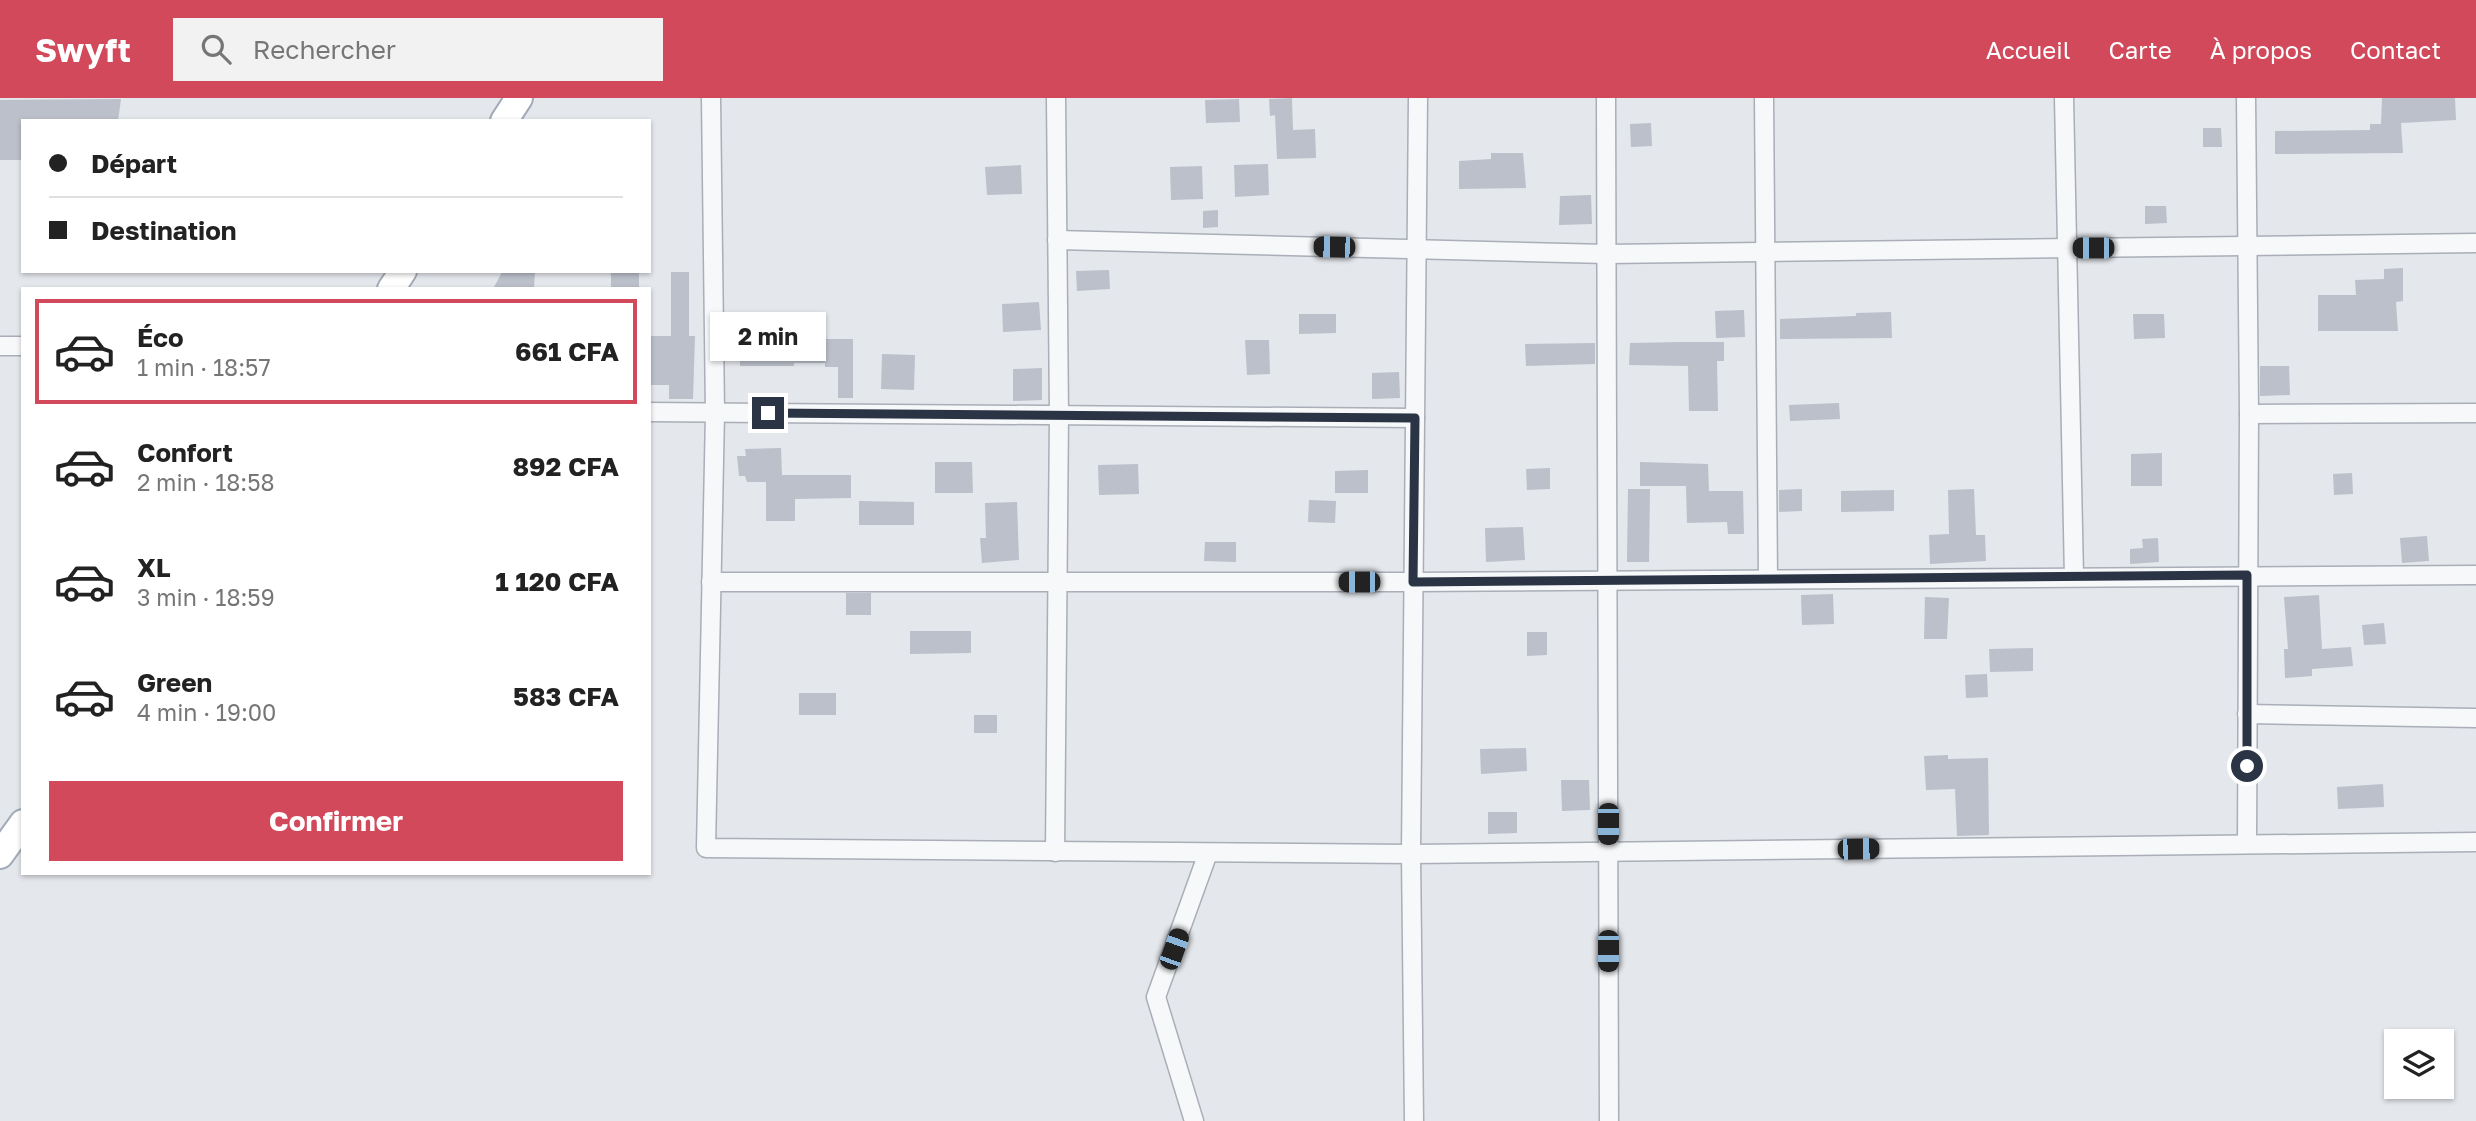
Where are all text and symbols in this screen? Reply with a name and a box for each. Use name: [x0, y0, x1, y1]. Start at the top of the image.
search box: [173, 18, 663, 81]
text: Swyft: [35, 30, 131, 69]
icon: search: [197, 30, 235, 68]
text: Rechercher: [253, 34, 396, 65]
text: Accueil: [1986, 35, 2070, 64]
text: Carte: [2108, 35, 2172, 64]
text: À propos: [2210, 35, 2312, 64]
text: Contact: [2350, 35, 2441, 64]
text: Départ: [91, 148, 177, 179]
text: Destination: [91, 215, 237, 246]
car: [1313, 236, 1356, 258]
car: [2073, 238, 2115, 259]
callout: 2 min: [710, 312, 826, 360]
icon: car: [53, 320, 116, 383]
text: Éco: [137, 322, 184, 353]
text: 2 min: [738, 322, 798, 350]
text: 661 CFA: [515, 336, 619, 367]
text: 1 min · 18:57: [137, 353, 271, 381]
route end: [752, 397, 784, 429]
icon: car: [53, 435, 116, 498]
text: Confort: [137, 437, 233, 468]
text: 892 CFA: [512, 451, 619, 482]
text: 2 min · 18:58: [137, 468, 275, 496]
icon: car: [53, 550, 116, 613]
text: XL: [137, 552, 171, 583]
text: 1 120 CFA: [495, 566, 619, 597]
car: [1339, 572, 1381, 593]
text: 3 min · 18:59: [137, 583, 275, 611]
icon: car: [53, 665, 116, 728]
text: Green: [137, 667, 212, 698]
text: 583 CFA: [513, 681, 619, 712]
text: 4 min · 19:00: [137, 698, 276, 726]
route start: [2231, 750, 2263, 782]
button: Confirmer: [49, 781, 623, 861]
car: [1598, 803, 1619, 845]
car: [1837, 838, 1880, 860]
car: [1157, 926, 1192, 972]
car: [1598, 930, 1619, 972]
map controls: [2384, 1029, 2454, 1099]
button: layers: [2384, 1029, 2454, 1099]

